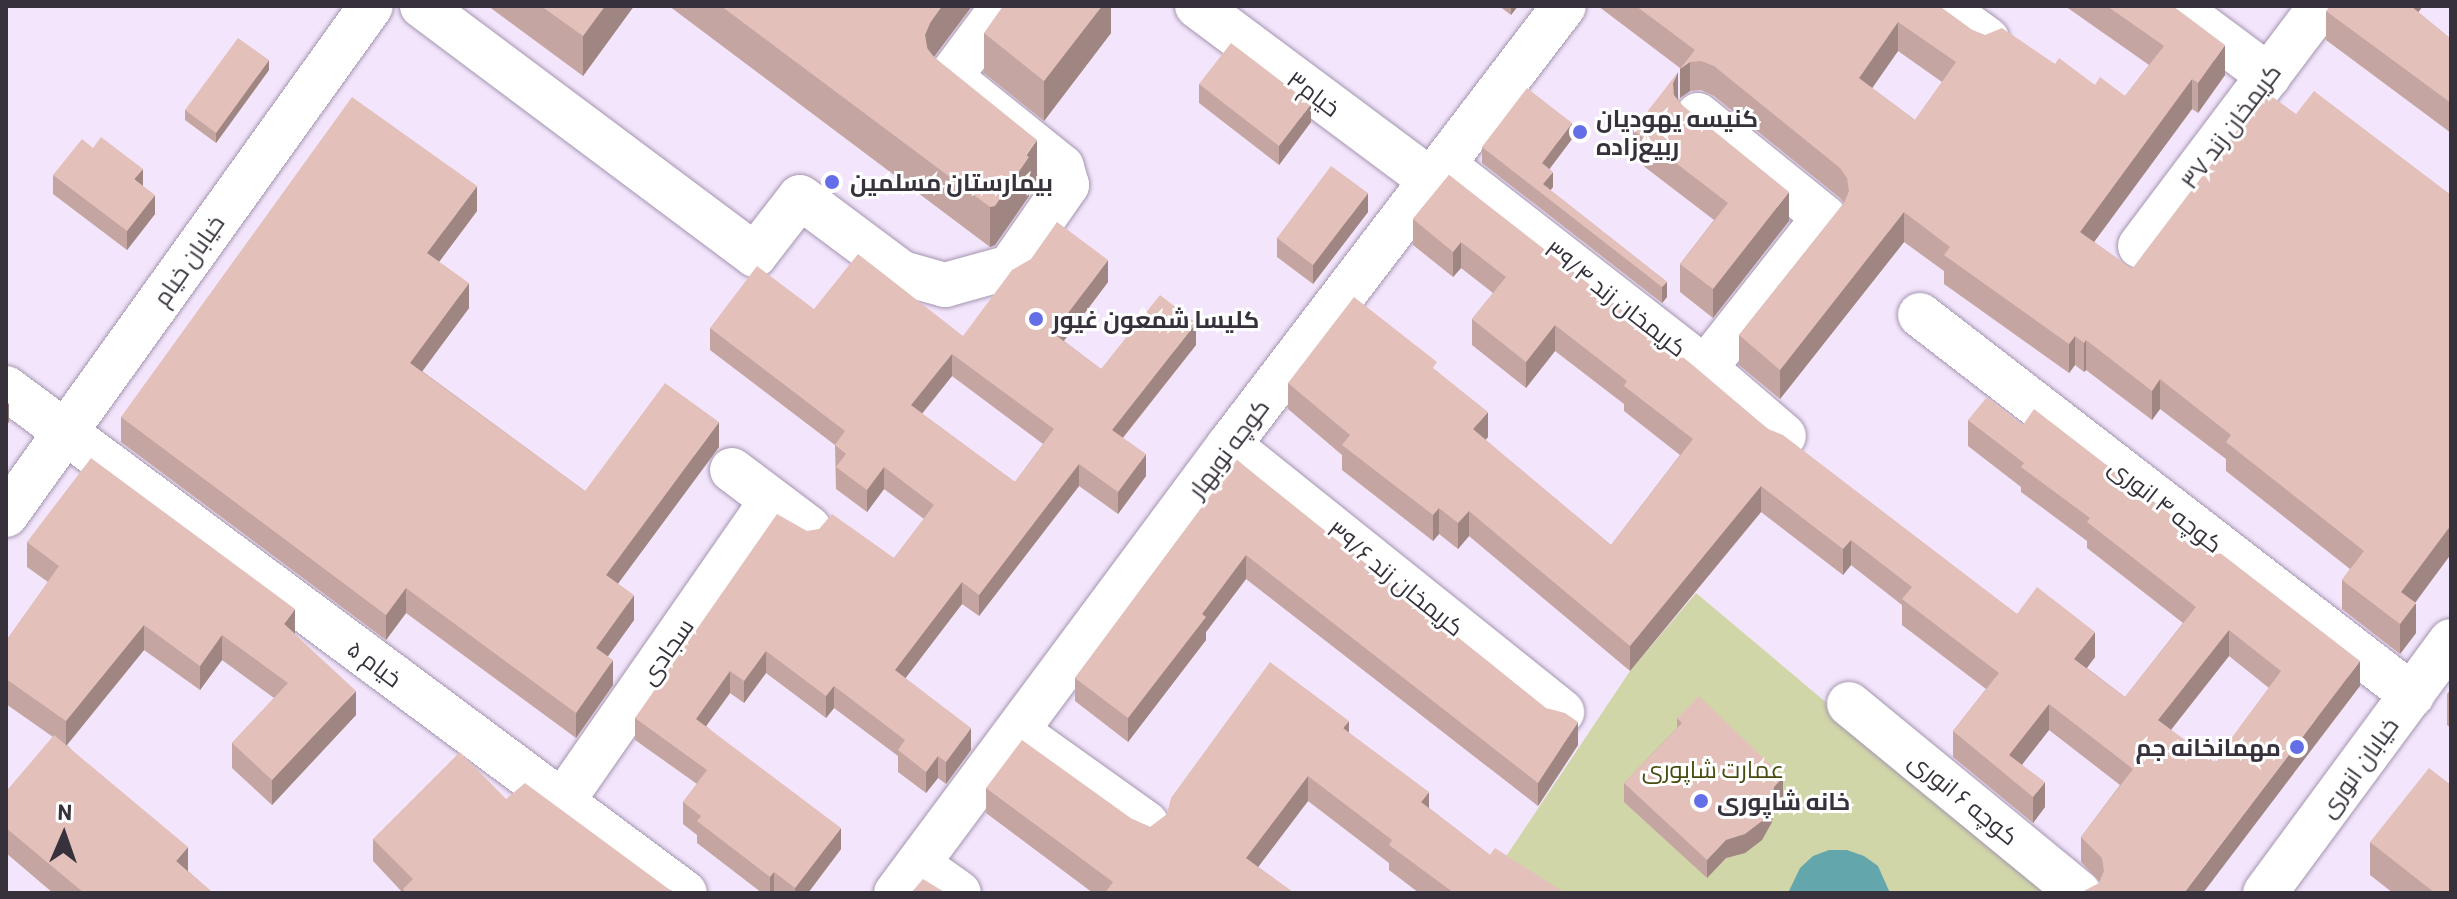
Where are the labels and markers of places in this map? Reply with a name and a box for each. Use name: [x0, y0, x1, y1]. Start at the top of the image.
place label: کنیسه یهودیان ربیع‌زاده: [1596, 104, 1758, 160]
marker: کنیسه یهودیان ربیع‌زاده: [1571, 123, 1589, 141]
place label: بیمارستان مسلمین: [850, 168, 1053, 196]
marker: بیمارستان مسلمین: [821, 171, 843, 193]
place label: کلیسا شمعون غیور: [1052, 305, 1259, 333]
marker: کلیسا شمعون غیور: [1027, 310, 1045, 328]
place label: مهمانخانه جم: [2135, 733, 2281, 761]
marker: مهمانخانه جم: [2288, 738, 2306, 756]
place label: خانه شاپوری: [1717, 787, 1850, 815]
marker: خانه شاپوری: [1692, 792, 1710, 810]

